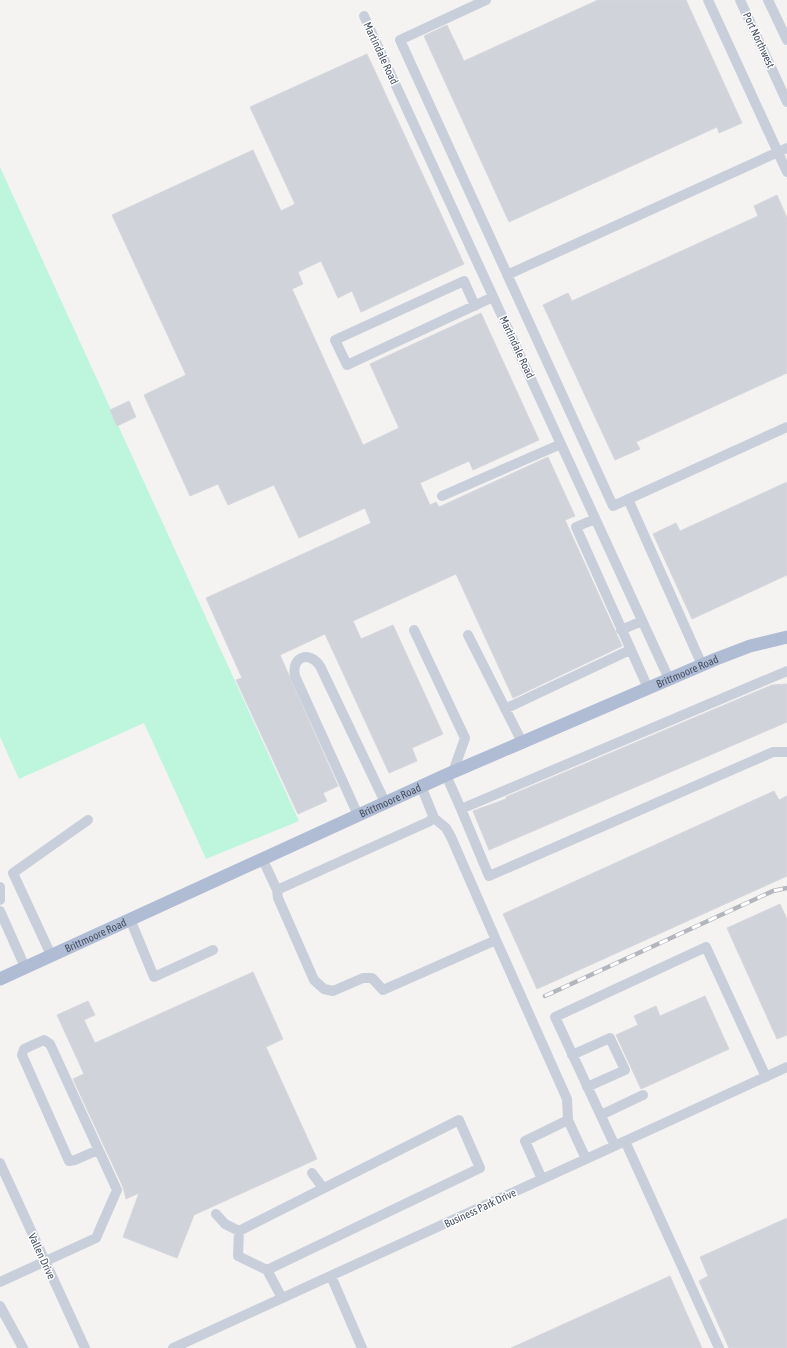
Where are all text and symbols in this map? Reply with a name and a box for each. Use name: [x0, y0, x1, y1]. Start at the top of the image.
street label: Port Northwest: [741, 10, 777, 70]
street label: Martindale Road: [361, 20, 401, 86]
street label: Martindale Road: [497, 314, 537, 380]
street label: Brittmoore Road: [654, 653, 720, 690]
street label: Brittmoore Road: [357, 781, 423, 820]
street label: Brittmoore Road: [63, 916, 128, 955]
street label: Business Park Drive: [442, 1186, 518, 1230]
street label: Vallen Drive: [26, 1231, 58, 1281]

